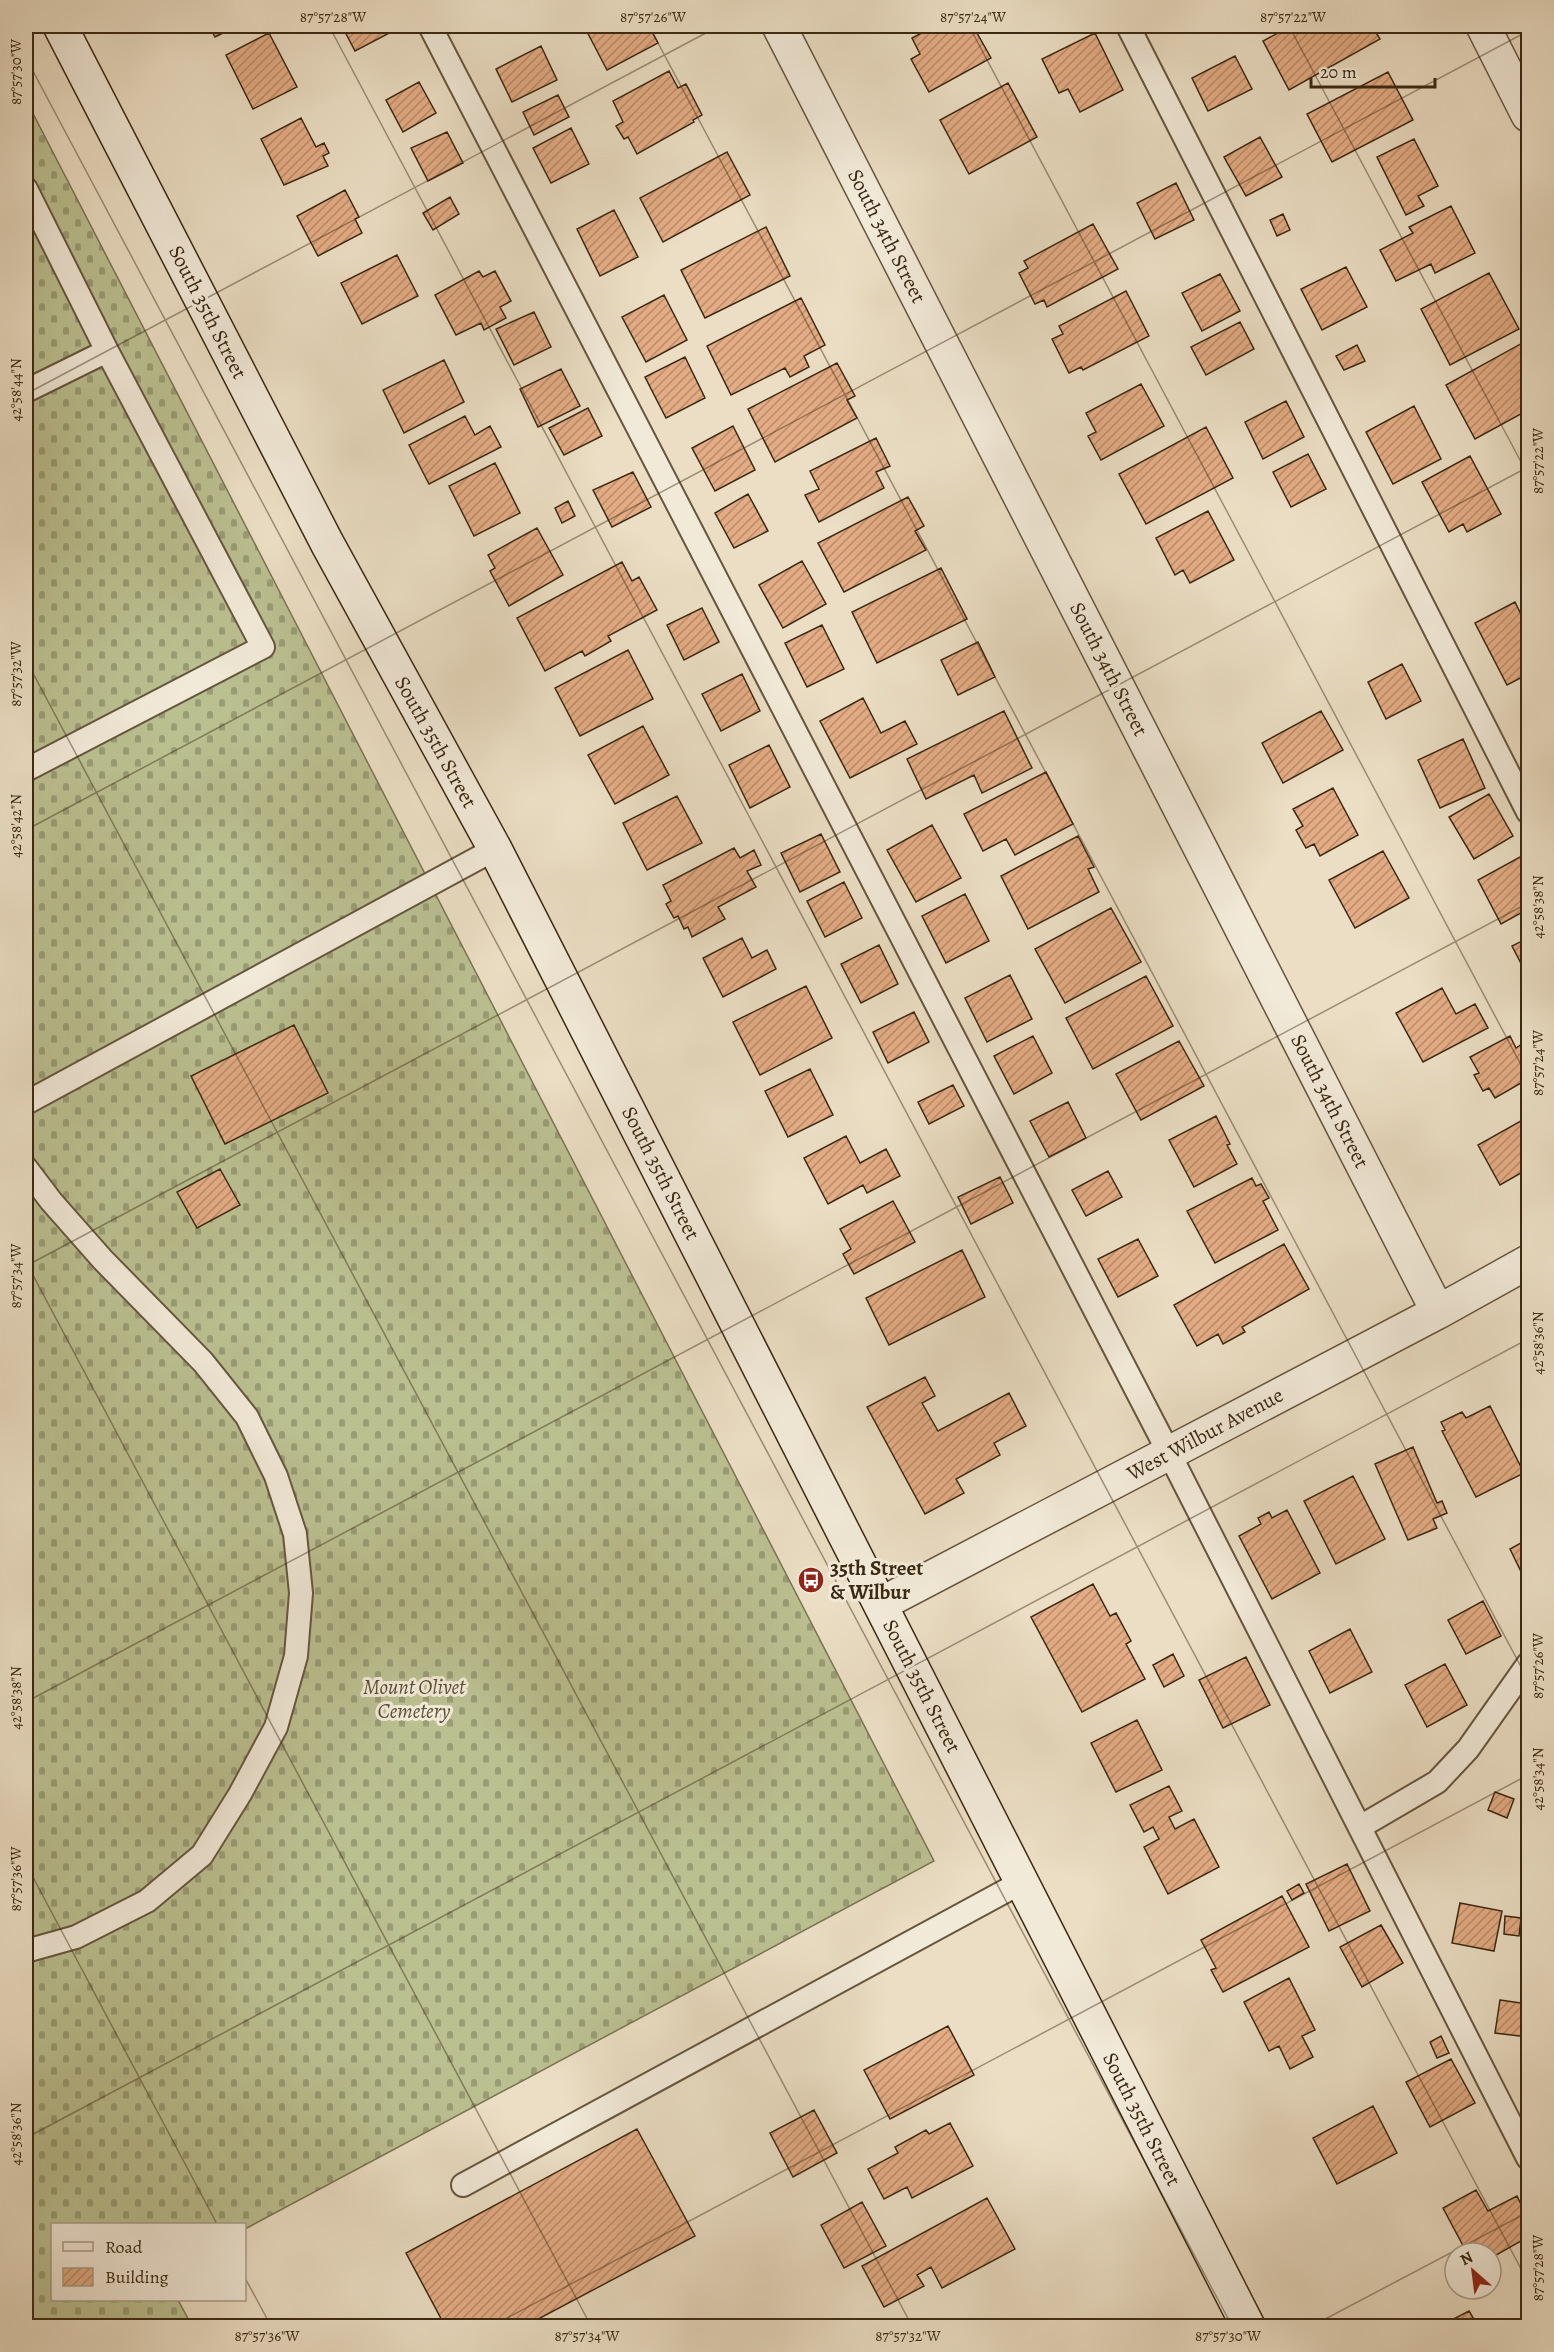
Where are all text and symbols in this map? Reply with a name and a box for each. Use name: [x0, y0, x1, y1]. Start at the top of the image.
text: 87°57'28"W: [300, 7, 366, 27]
text: 87°57'26"W: [620, 7, 686, 27]
text: 87°57'24"W: [940, 7, 1006, 27]
text: 87°57'22"W: [1260, 7, 1326, 27]
text: 87°57'30"W: [6, 39, 26, 105]
scale bar: [1311, 51, 1436, 89]
text: 20 m: [1320, 60, 1357, 84]
street label: South 34th Street: [841, 164, 933, 308]
street label: South 35th Street: [162, 240, 254, 384]
text: 42°58'44"N: [6, 358, 26, 422]
text: 87°57'22"W: [1528, 428, 1548, 494]
street label: South 34th Street: [1063, 597, 1155, 741]
text: 87°57'32"W: [6, 641, 26, 707]
street label: South 35th Street: [388, 671, 484, 813]
text: 42°58'42"N: [6, 794, 26, 858]
text: 42°58'38"N: [1528, 875, 1548, 939]
street label: South 34th Street: [1284, 1029, 1376, 1173]
text: 87°57'24"W: [1528, 1030, 1548, 1096]
street label: South 35th Street: [615, 1101, 707, 1245]
text: 87°57'34"W: [6, 1243, 26, 1308]
text: 42°58'36"N: [1528, 1311, 1548, 1375]
street label: West Wilbur Avenue: [1121, 1381, 1288, 1488]
place label: 35th Street & Wilbur: [830, 1554, 923, 1606]
bus stop icon: 35th Street & Wilbur: [796, 1565, 826, 1595]
street label: South 35th Street: [876, 1614, 968, 1758]
text: 87°57'26"W: [1528, 1633, 1548, 1699]
text: 42°58'38"N: [6, 1666, 26, 1730]
park label: Mount Olivet Cemetery: [363, 1673, 466, 1725]
text: 42°58'34"N: [1528, 1747, 1548, 1811]
text: 87°57'36"W: [6, 1846, 26, 1912]
street label: South 35th Street: [1096, 2047, 1188, 2191]
text: 42°58'36"N: [6, 2102, 26, 2166]
legend: [51, 2223, 246, 2301]
text: Road: [105, 2235, 143, 2259]
text: 87°57'28"W: [1528, 2235, 1548, 2301]
north arrow: [1443, 2241, 1503, 2301]
text: N: [1456, 2246, 1477, 2271]
text: Building: [105, 2265, 169, 2289]
text: 87°57'36"W: [234, 2326, 300, 2346]
text: 87°57'34"W: [555, 2326, 620, 2346]
text: 87°57'32"W: [875, 2326, 941, 2346]
text: 87°57'30"W: [1195, 2326, 1261, 2346]

